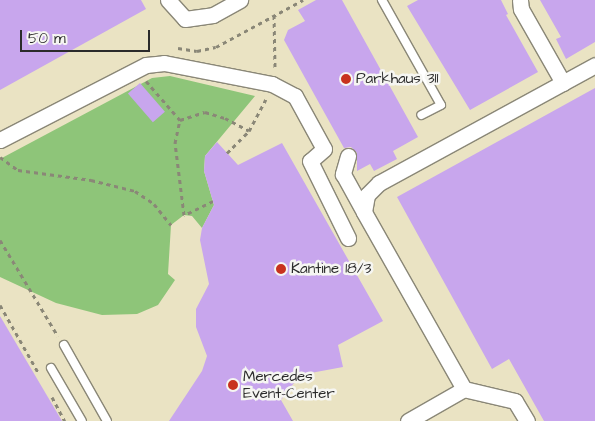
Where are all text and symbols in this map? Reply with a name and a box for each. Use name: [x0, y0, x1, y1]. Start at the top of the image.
scale bar: [22, 20, 152, 52]
text: 50 m: [28, 28, 66, 49]
place label: Parkhaus 311: [356, 70, 438, 88]
marker: Parkhaus 311: [340, 73, 352, 85]
place label: Kantine 18/3: [291, 260, 371, 278]
marker: Kantine 18/3: [275, 263, 287, 275]
place label: Mercedes Event-Center: [243, 367, 335, 402]
marker: Mercedes Event-Center: [227, 379, 239, 391]

